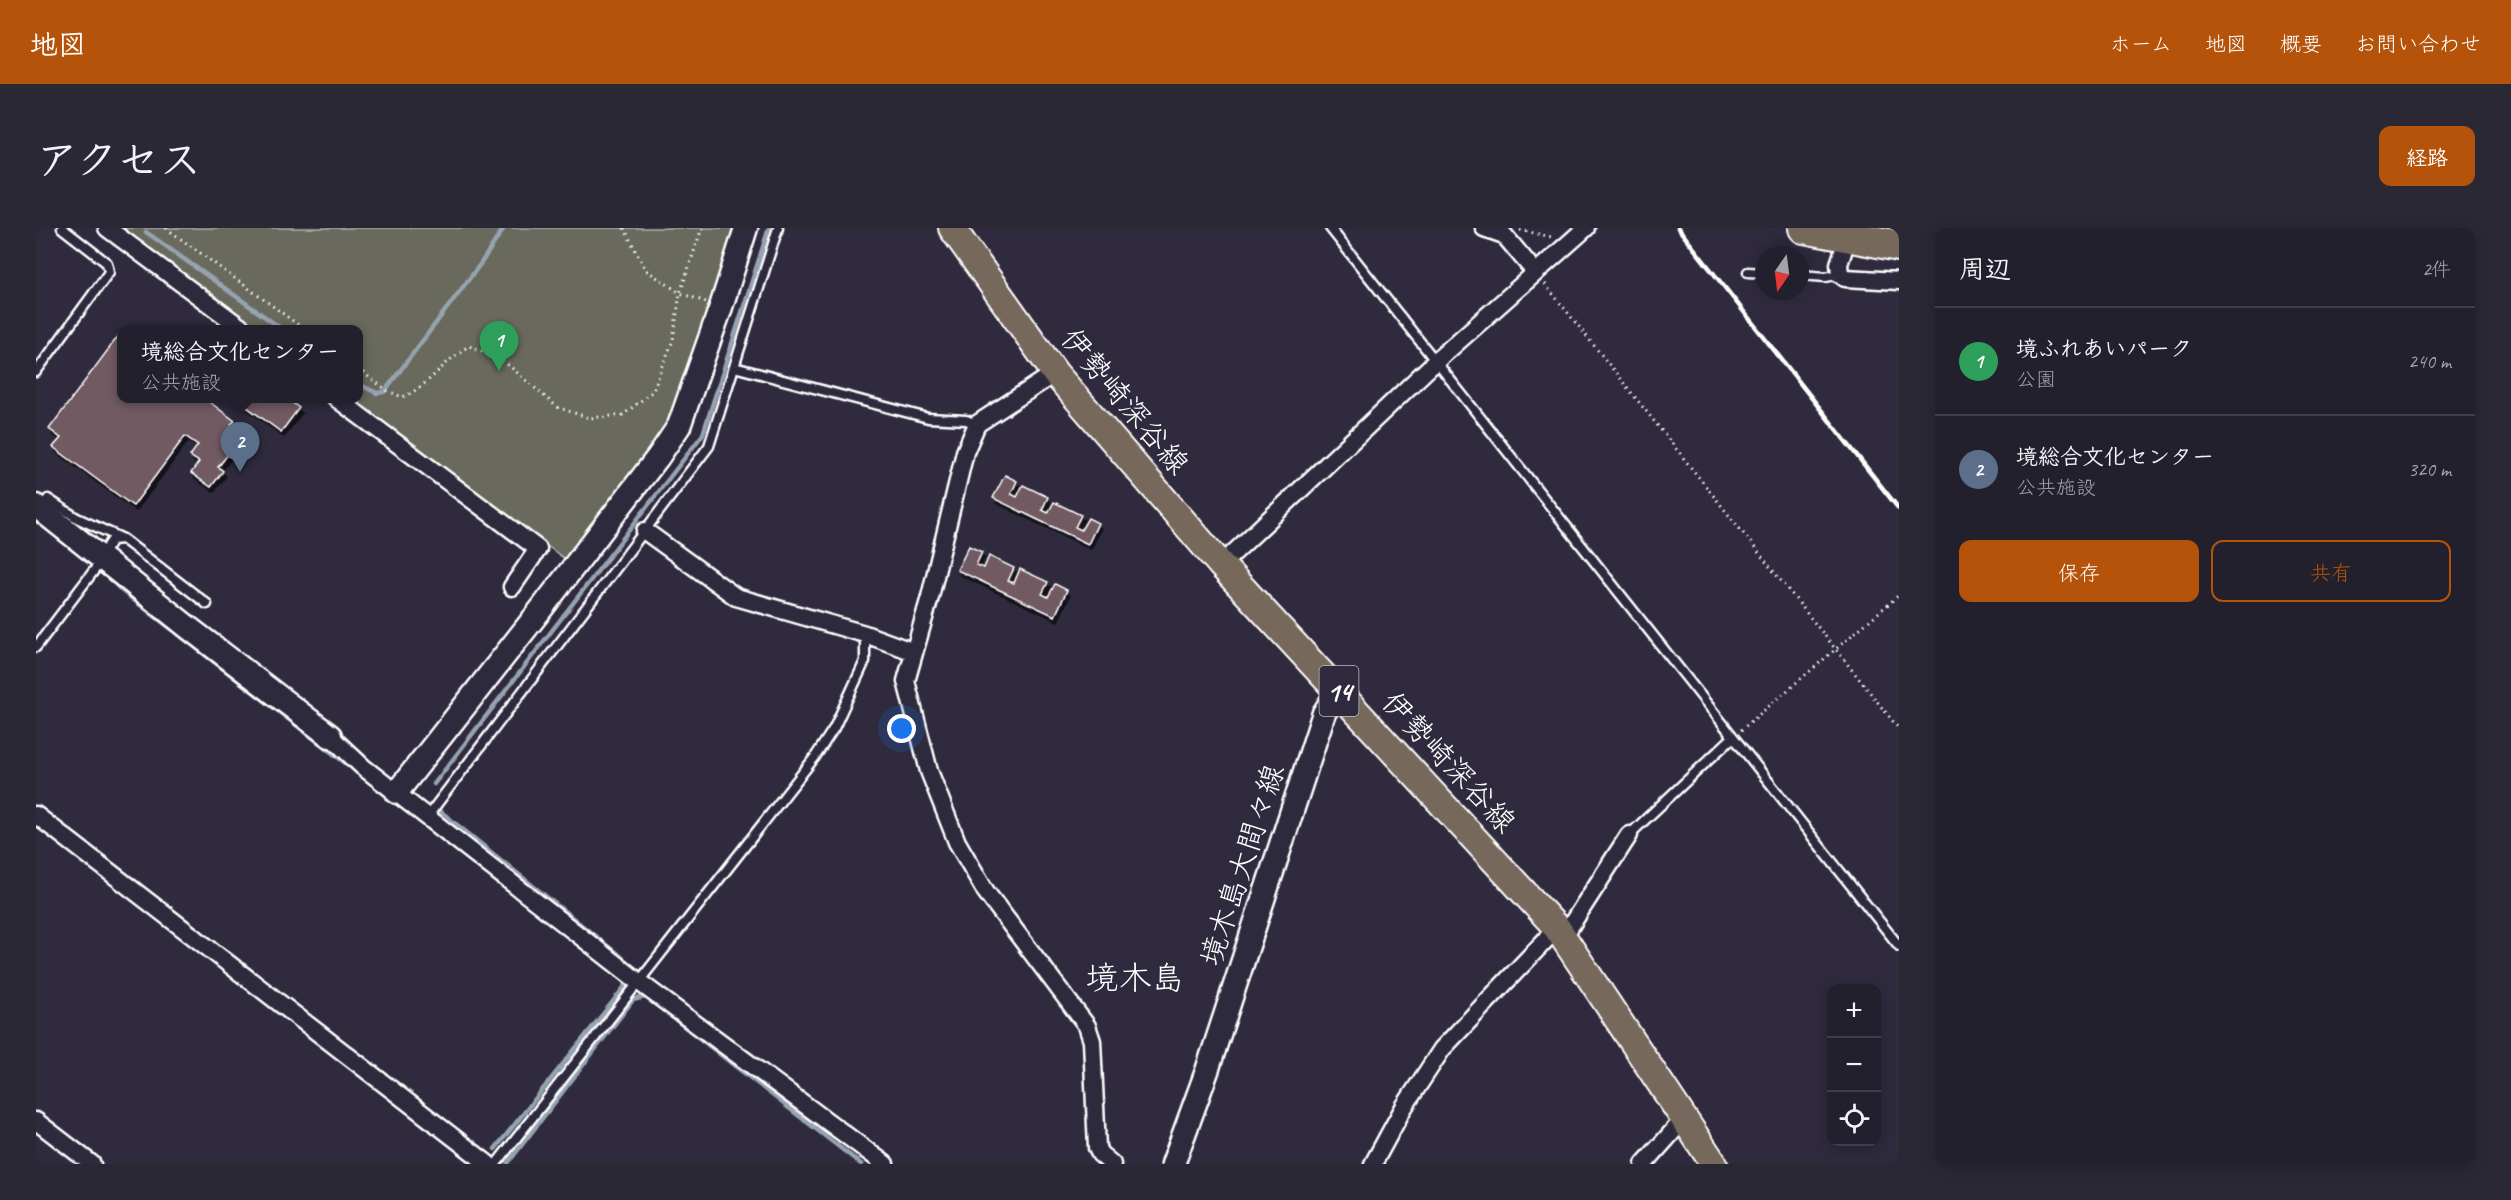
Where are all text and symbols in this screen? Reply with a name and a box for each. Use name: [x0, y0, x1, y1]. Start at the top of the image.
text: 地図: [30, 27, 86, 62]
text: ホーム: [2110, 31, 2172, 57]
text: 地図: [2205, 31, 2247, 57]
text: 概要: [2280, 31, 2322, 57]
text: お問い合わせ: [2355, 31, 2481, 57]
button: 経路: [2379, 126, 2475, 186]
text: アクセス: [36, 134, 201, 187]
north arrow: [1755, 246, 1809, 300]
text: 周辺: [1959, 253, 2011, 286]
text: 2件: [2422, 257, 2451, 282]
street label: 伊勢崎深谷線: [1053, 320, 1197, 482]
pin: 1: [480, 322, 518, 371]
popup: [117, 325, 363, 403]
text: 境ふれあいパーク: [2016, 335, 2192, 363]
text: 境総合文化センター: [141, 338, 339, 366]
text: 1: [1974, 349, 1983, 374]
text: 240 m: [2408, 349, 2451, 374]
text: 公園: [2016, 367, 2056, 392]
text: 公共施設: [141, 370, 221, 395]
pin: 2: [220, 422, 260, 472]
text: 境総合文化センター: [2016, 443, 2214, 471]
text: 2: [1974, 457, 1983, 482]
text: 320 m: [2408, 457, 2451, 482]
text: 公共施設: [2016, 475, 2096, 500]
button: 保存: [1959, 540, 2199, 602]
button: 共有: [2211, 540, 2451, 602]
road number: 14: [1320, 666, 1358, 716]
street label: 伊勢崎深谷線: [1374, 683, 1524, 841]
your location: [887, 714, 916, 743]
street label: 境木島大間々線: [1191, 759, 1293, 971]
district label: 境木島: [1086, 957, 1185, 999]
map controls: [1827, 984, 1881, 1146]
button: +: [1827, 984, 1881, 1038]
button: −: [1827, 1038, 1881, 1092]
button: locate: [1827, 1092, 1881, 1146]

